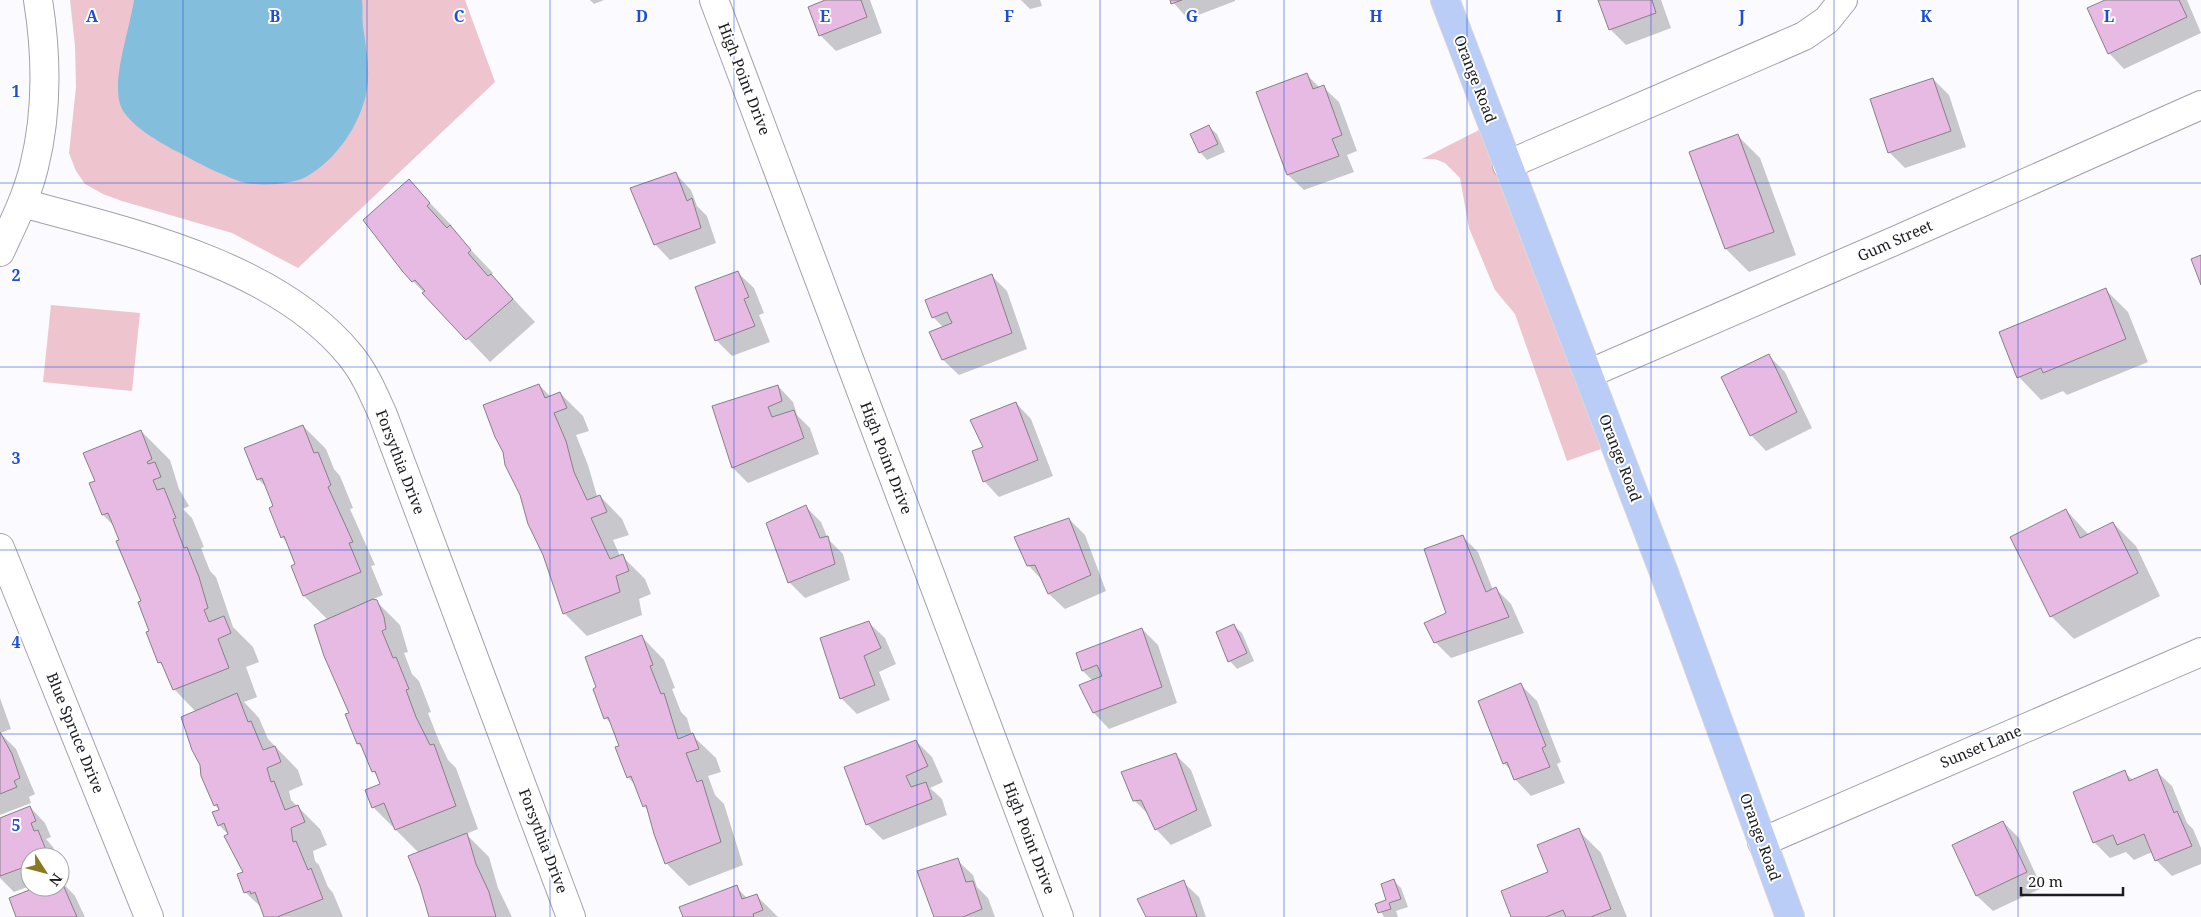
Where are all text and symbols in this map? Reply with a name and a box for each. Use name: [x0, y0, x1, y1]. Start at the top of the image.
text: A: [86, 5, 99, 27]
text: B: [270, 5, 281, 27]
text: C: [454, 5, 465, 27]
text: D: [636, 5, 648, 27]
text: E: [820, 5, 830, 27]
text: F: [1004, 5, 1014, 27]
text: G: [1186, 5, 1198, 27]
text: H: [1369, 5, 1383, 27]
text: I: [1556, 5, 1562, 27]
text: J: [1738, 5, 1746, 27]
text: K: [1920, 5, 1932, 27]
text: L: [2104, 5, 2114, 27]
street label: High Point Drive: [714, 19, 776, 138]
street label: Orange Road: [1450, 32, 1502, 125]
text: 1: [11, 80, 21, 102]
street label: Gum Street: [1854, 215, 1935, 266]
text: 2: [11, 264, 21, 286]
street label: High Point Drive: [856, 398, 918, 517]
street label: Forsythia Drive: [372, 406, 430, 517]
street label: Orange Road: [1595, 411, 1647, 504]
text: 3: [11, 447, 21, 469]
text: 4: [11, 631, 21, 653]
street label: Blue Spruce Drive: [43, 669, 109, 796]
street label: Sunset Lane: [1937, 720, 2024, 772]
street label: High Point Drive: [999, 778, 1061, 897]
street label: Forsythia Drive: [515, 785, 573, 896]
street label: Orange Road: [1736, 790, 1786, 883]
text: 5: [11, 814, 21, 836]
north arrow: [20, 847, 70, 897]
scale bar: [2021, 864, 2124, 896]
text: N: [45, 870, 67, 890]
text: 20 m: [2028, 871, 2063, 891]

